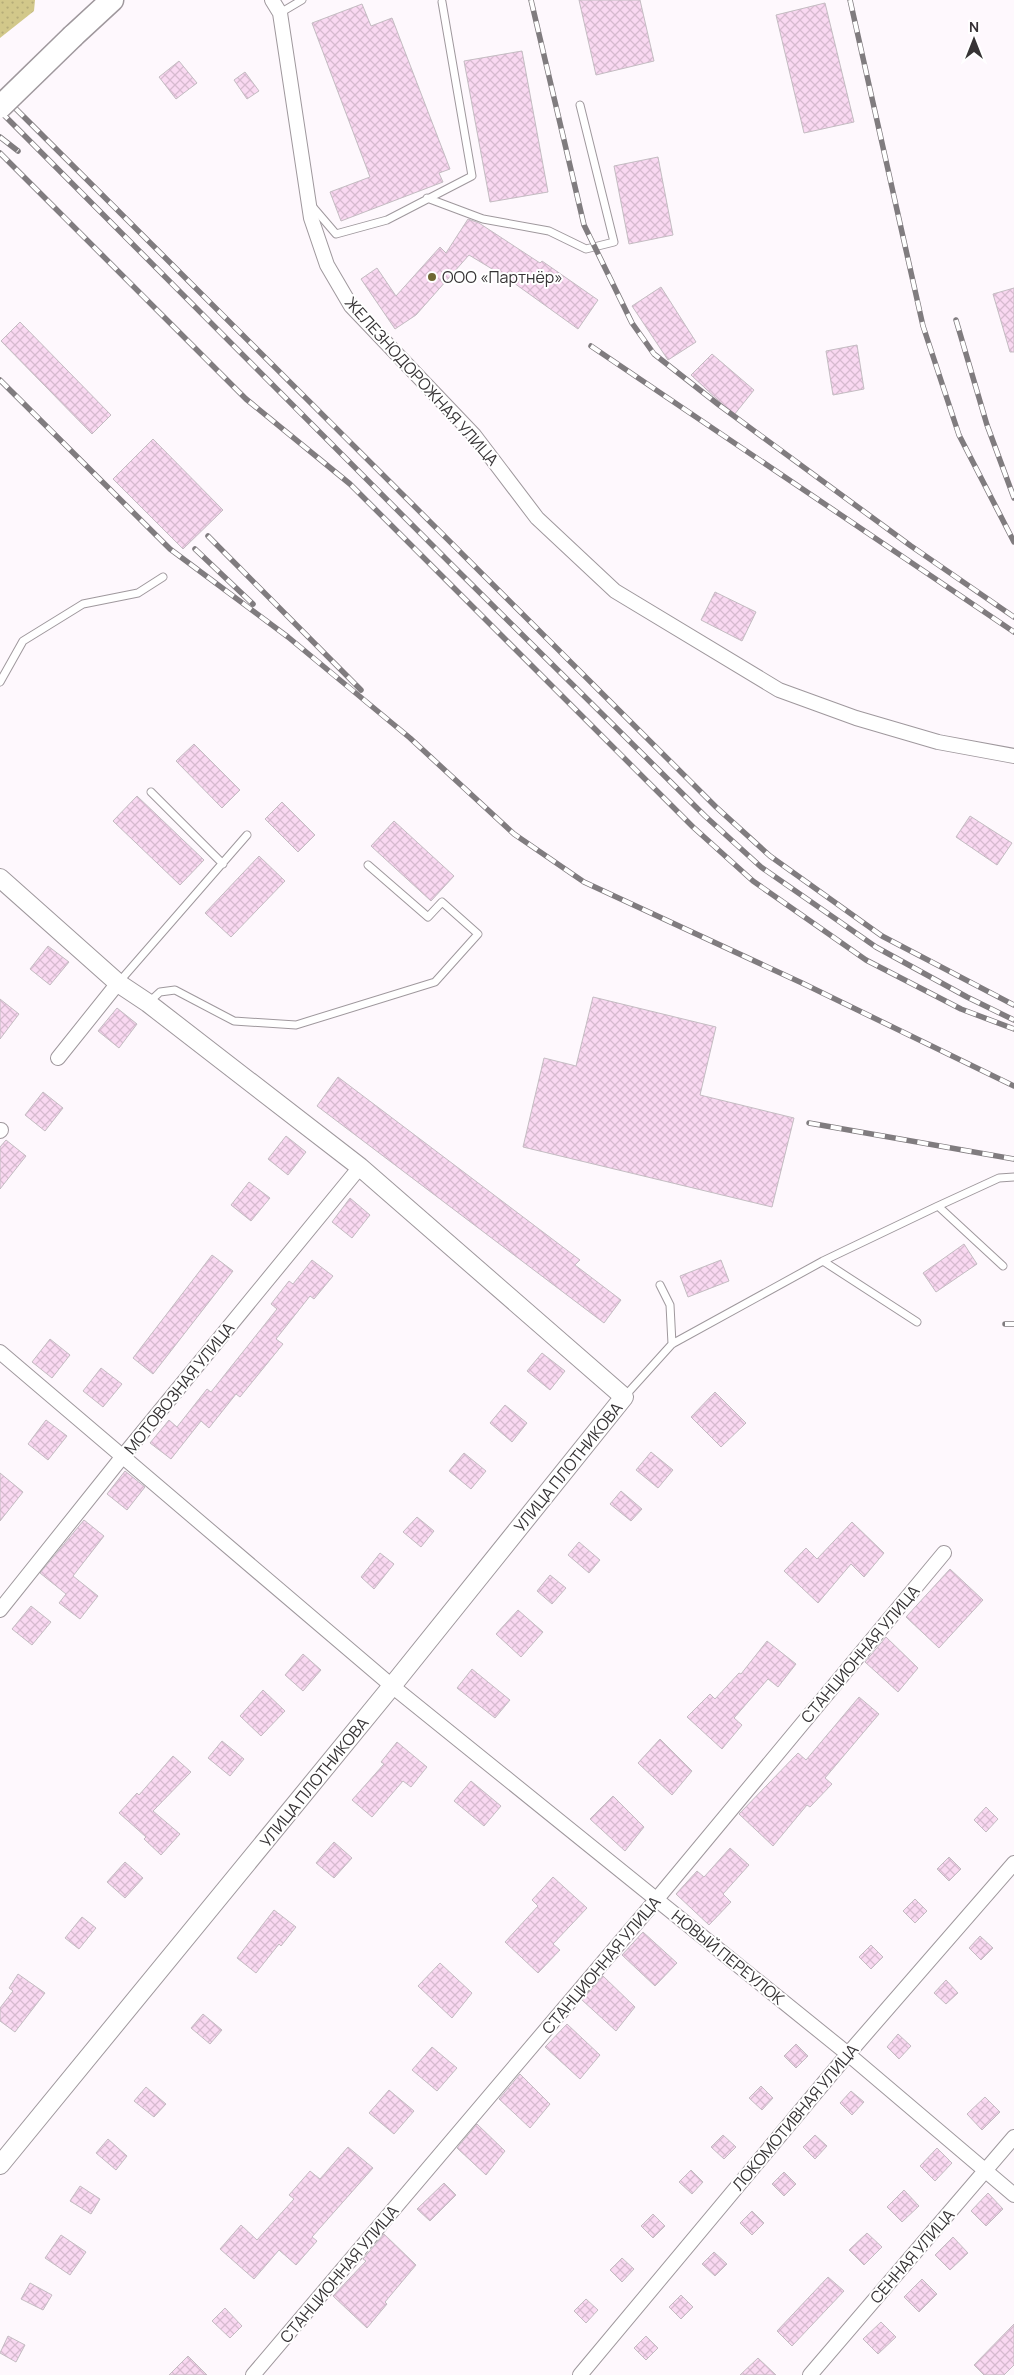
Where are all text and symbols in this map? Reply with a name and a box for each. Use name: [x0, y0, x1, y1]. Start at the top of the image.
north arrow: [949, 15, 999, 65]
text: N: [969, 17, 979, 36]
place label: ООО «Партнёр»: [442, 266, 563, 288]
marker: ООО «Партнёр»: [426, 271, 438, 283]
street label: ЖЕЛЕЗНОДОРОЖНАЯ УЛИЦА: [340, 292, 504, 470]
street label: МОТОВОЗНАЯ УЛИЦА: [119, 1317, 239, 1459]
street label: УЛИЦА ПЛОТНИКОВА: [509, 1397, 627, 1537]
street label: СТАНЦИОННАЯ УЛИЦА: [796, 1580, 924, 1728]
street label: УЛИЦА ПЛОТНИКОВА: [255, 1712, 373, 1852]
street label: СТАНЦИОННАЯ УЛИЦА: [537, 1891, 665, 2039]
street label: НОВЫЙ ПЕРЕУЛОК: [667, 1905, 789, 2010]
street label: ЛОКОМОТИВНАЯ УЛИЦА: [727, 2039, 863, 2195]
street label: СТАНЦИОННАЯ УЛИЦА: [275, 2200, 403, 2348]
street label: СЕННАЯ УЛИЦА: [865, 2204, 959, 2308]

